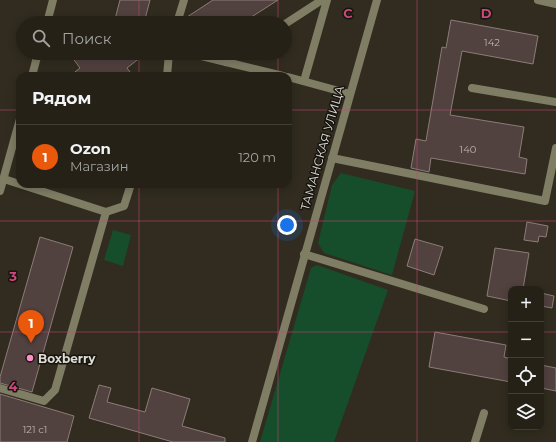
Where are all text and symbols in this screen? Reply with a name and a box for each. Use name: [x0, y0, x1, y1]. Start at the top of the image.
text: C: [343, 5, 353, 21]
text: D: [481, 5, 492, 21]
search box: [16, 16, 292, 60]
icon: search: [30, 27, 52, 49]
text: Поиск: [62, 29, 111, 48]
house number: 142: [484, 36, 500, 49]
street label: ТАМАНСКАЯ УЛИЦА: [297, 84, 347, 212]
text: Рядом: [32, 88, 91, 108]
text: Ozon: [70, 139, 111, 158]
house number: 140: [460, 143, 477, 156]
text: 1: [42, 149, 48, 165]
text: 120 m: [238, 149, 276, 165]
text: Магазин: [70, 158, 129, 174]
your location: [277, 215, 297, 235]
text: 3: [8, 268, 17, 284]
map controls: [508, 286, 544, 430]
button: +: [508, 286, 544, 322]
pin: 1: [18, 310, 44, 343]
button: −: [508, 322, 544, 358]
place label: Boxberry: [38, 351, 96, 366]
marker: Boxberry: [25, 353, 35, 363]
button: locate: [508, 358, 544, 394]
text: 4: [9, 378, 18, 394]
button: layers: [508, 394, 544, 430]
house number: 121 с1: [23, 423, 47, 436]

